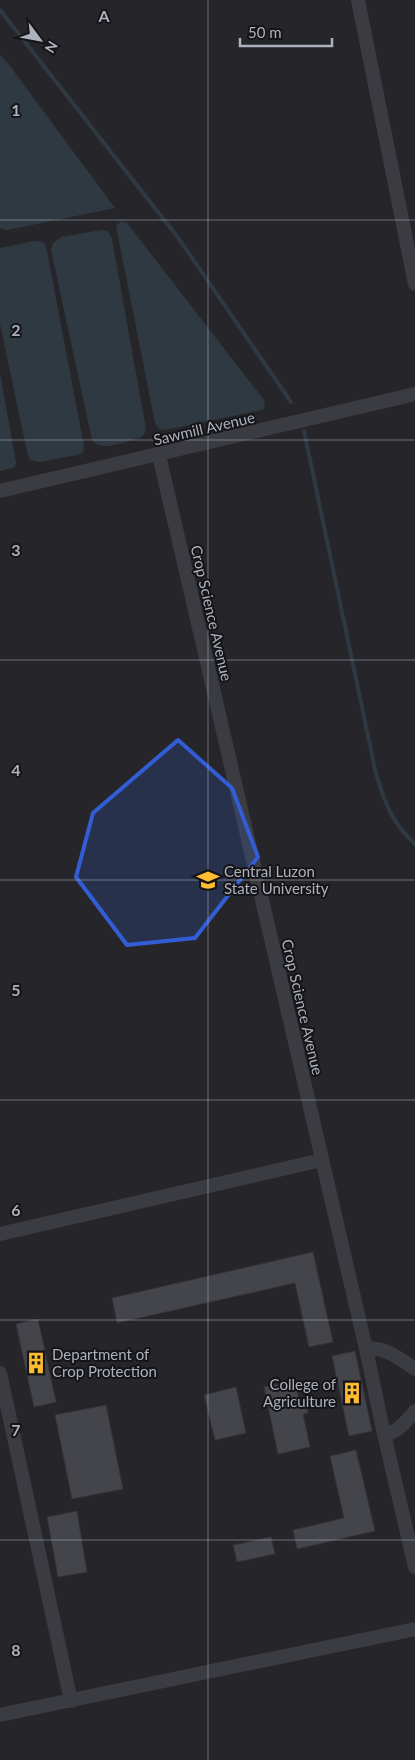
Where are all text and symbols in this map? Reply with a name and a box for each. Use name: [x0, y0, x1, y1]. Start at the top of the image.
text: A: [97, 6, 110, 25]
north arrow: [15, 15, 65, 65]
scale bar: [240, 15, 332, 47]
text: 50 m: [248, 23, 282, 41]
text: N: [41, 38, 62, 56]
text: 1: [11, 100, 21, 119]
text: 2: [11, 320, 21, 339]
street label: Sawmill Avenue: [152, 408, 256, 448]
text: 3: [11, 540, 21, 559]
street label: Crop Science Avenue: [188, 543, 236, 683]
text: 4: [11, 760, 21, 779]
place label: Central Luzon State University: [224, 862, 329, 897]
school or university icon: Central Luzon State University: [195, 867, 221, 893]
street label: Crop Science Avenue: [279, 937, 327, 1077]
text: 5: [11, 980, 21, 999]
text: 6: [11, 1200, 21, 1219]
place label: Department of Crop Protection: [52, 1345, 157, 1380]
building icon: Department of Crop Protection: [23, 1350, 49, 1376]
place label: College of Agriculture: [263, 1375, 337, 1410]
building icon: College of Agriculture: [339, 1380, 365, 1406]
text: 7: [11, 1420, 21, 1439]
text: 8: [11, 1640, 21, 1659]

